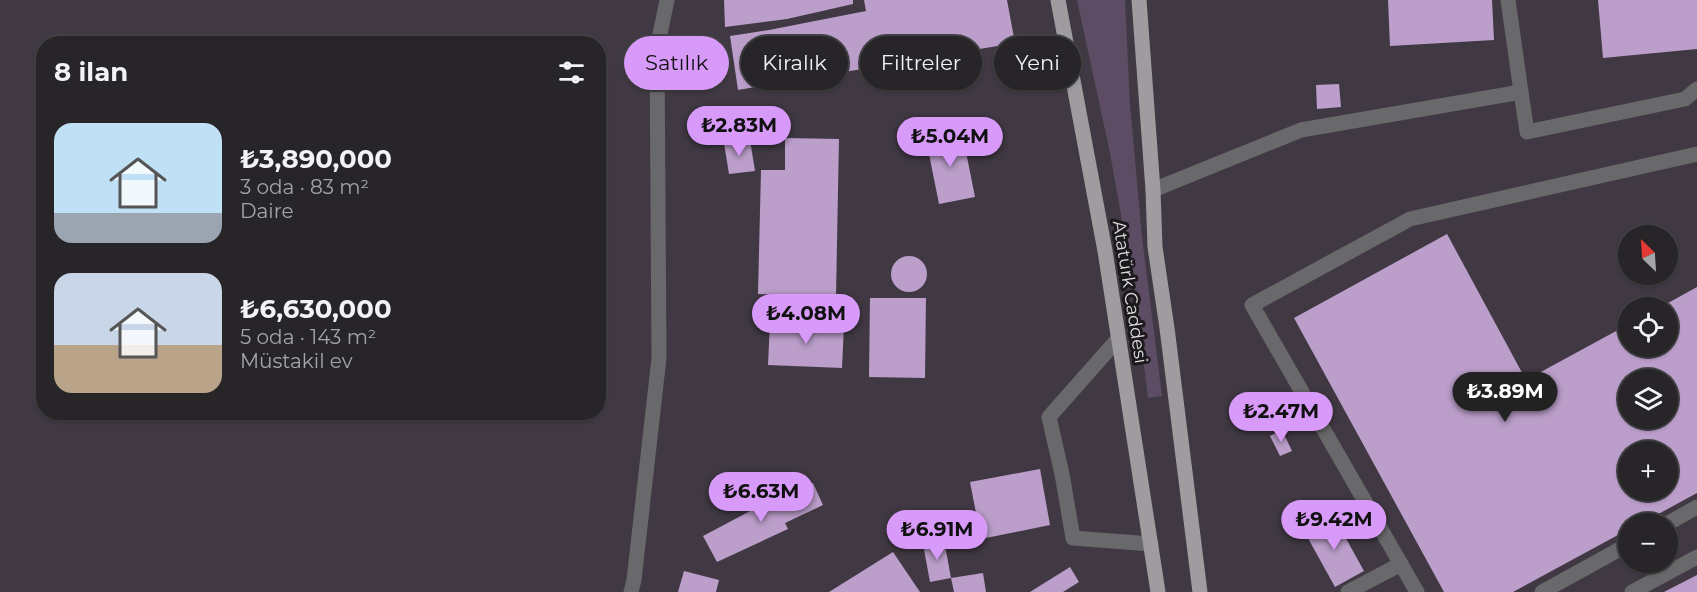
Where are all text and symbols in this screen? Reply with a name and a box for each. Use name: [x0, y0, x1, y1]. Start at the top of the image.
chip: Satılık: [624, 36, 729, 90]
chip: Kiralık: [741, 36, 848, 90]
chip: Filtreler: [860, 36, 982, 90]
chip: Yeni: [994, 36, 1081, 90]
text: 8 ilan: [54, 56, 128, 88]
icon: filters: [555, 56, 588, 89]
pin: ₺2.83M: [690, 106, 788, 157]
text: ₺2.83M: [701, 113, 777, 137]
pin: ₺5.04M: [901, 117, 999, 168]
text: ₺5.04M: [911, 124, 989, 148]
text: ₺3,890,000: [240, 143, 392, 175]
icon: home: [102, 147, 174, 219]
text: 3 oda · 83 m²: [240, 175, 369, 199]
text: Daire: [240, 199, 294, 223]
street label: Atatürk Caddesi: [1108, 219, 1152, 365]
north arrow: [1618, 225, 1678, 285]
map controls: [1618, 225, 1678, 573]
text: ₺6,630,000: [240, 293, 392, 325]
pin: ₺4.08M: [757, 294, 855, 345]
icon: home: [102, 297, 174, 369]
button: locate: [1618, 297, 1678, 357]
text: ₺4.08M: [766, 301, 846, 325]
text: 5 oda · 143 m²: [240, 325, 376, 349]
text: Müstakil ev: [240, 349, 353, 373]
button: layers: [1618, 369, 1678, 429]
pin: ₺3.89M: [1456, 372, 1554, 423]
text: ₺3.89M: [1467, 379, 1543, 403]
pin: ₺2.47M: [1232, 392, 1330, 443]
text: ₺2.47M: [1243, 399, 1319, 423]
button: +: [1618, 441, 1678, 501]
pin: ₺6.63M: [712, 472, 810, 523]
text: ₺6.63M: [723, 479, 799, 503]
pin: ₺9.42M: [1285, 500, 1383, 551]
text: ₺9.42M: [1295, 507, 1373, 531]
pin: ₺6.91M: [888, 510, 986, 561]
button: −: [1618, 513, 1678, 573]
text: ₺6.91M: [901, 517, 973, 541]

